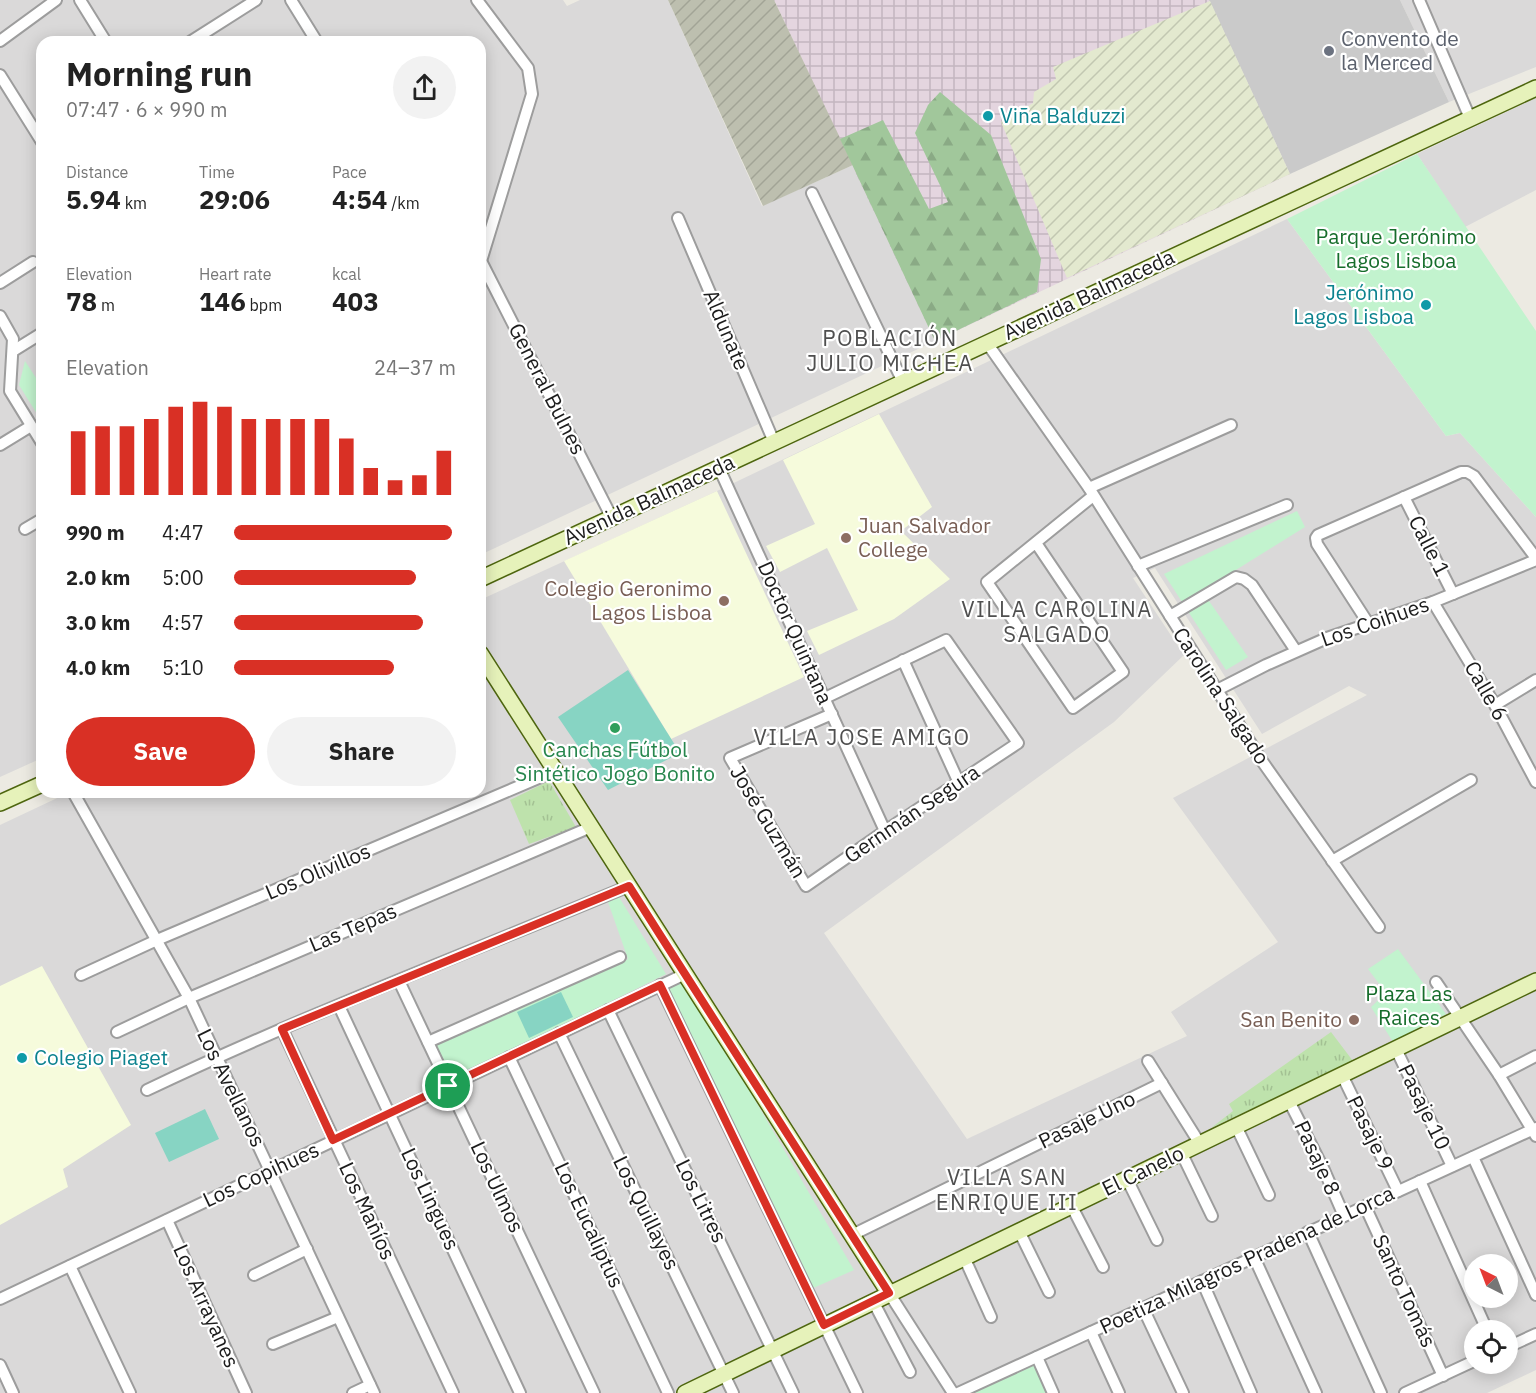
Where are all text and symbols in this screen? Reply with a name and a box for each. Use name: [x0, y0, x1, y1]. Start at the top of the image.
place label: Convento de la Merced: [1341, 24, 1459, 76]
marker: Convento de la Merced: [1322, 44, 1336, 58]
text: Morning run: [66, 52, 252, 95]
button: share: [393, 56, 456, 119]
text: 07:47 · 6 × 990 m: [66, 96, 227, 123]
place label: Viña Balduzzi: [1000, 101, 1126, 129]
marker: Viña Balduzzi: [981, 109, 995, 123]
text: Distance: [66, 162, 128, 182]
text: Time: [199, 162, 235, 182]
text: Pace: [332, 162, 367, 182]
text: 5.94: [66, 182, 121, 216]
text: 29:06: [199, 182, 270, 216]
text: 4:54: [332, 182, 387, 216]
text: km: [121, 193, 147, 213]
text: /km: [387, 193, 420, 213]
park label: Parque Jerónimo Lagos Lisboa: [1316, 222, 1476, 274]
street label: Avenida Balmaceda: [998, 242, 1179, 346]
text: Elevation: [66, 264, 132, 284]
text: Heart rate: [199, 264, 272, 284]
text: kcal: [332, 264, 361, 284]
place label: Jerónimo Lagos Lisboa: [1293, 278, 1414, 330]
text: 78: [66, 284, 97, 318]
text: 146: [199, 284, 246, 318]
text: 403: [332, 284, 379, 318]
street label: Aldunate: [697, 285, 756, 374]
text: m: [97, 295, 115, 315]
text: bpm: [246, 295, 282, 315]
marker: Jerónimo Lagos Lisboa: [1419, 298, 1433, 312]
street label: General Bulnes: [503, 318, 593, 459]
district label: POBLACIÓN JULIO MICHEA: [806, 323, 974, 377]
text: Elevation: [66, 354, 149, 381]
text: 24–37 m: [374, 354, 456, 381]
street label: Avenida Balmaceda: [558, 447, 739, 551]
street label: Calle 1: [1403, 510, 1457, 581]
place label: Juan Salvador College: [858, 511, 991, 563]
text: 990 m: [66, 519, 125, 546]
text: 4:47: [162, 519, 204, 546]
marker: Juan Salvador College: [839, 531, 853, 545]
street label: Doctor Quintana: [752, 557, 840, 709]
text: 2.0 km: [66, 564, 130, 591]
text: 5:00: [162, 564, 204, 591]
place label: Colegio Geronimo Lagos Lisboa: [544, 574, 712, 626]
street label: Los Coihues: [1317, 589, 1433, 653]
marker: Colegio Geronimo Lagos Lisboa: [717, 594, 731, 608]
district label: VILLA CAROLINA SALGADO: [961, 594, 1153, 648]
text: 3.0 km: [66, 609, 130, 636]
text: 4:57: [162, 609, 204, 636]
street label: Carolina Salgado: [1167, 622, 1277, 769]
text: 4.0 km: [66, 654, 130, 681]
text: 5:10: [162, 654, 204, 681]
street label: Calle 6: [1459, 655, 1515, 726]
button: Save: [66, 717, 255, 786]
button: Share: [267, 717, 456, 786]
marker: Canchas Fútbol Sintético Jogo Bonito: [608, 721, 622, 735]
district label: VILLA JOSE AMIGO: [753, 722, 971, 751]
place label: Canchas Fútbol Sintético Jogo Bonito: [515, 735, 715, 787]
street label: Gernmán Segura: [838, 757, 985, 869]
street label: José Guzmán: [724, 760, 814, 883]
street label: Los Olivillos: [261, 836, 375, 906]
street label: Las Tepas: [304, 896, 401, 958]
park label: Plaza Las Raices: [1365, 979, 1453, 1031]
place label: San Benito: [1240, 1005, 1342, 1033]
marker: San Benito: [1347, 1013, 1361, 1027]
street label: Los Avellanos: [191, 1024, 273, 1151]
place label: Colegio Piaget: [34, 1043, 168, 1071]
marker: Colegio Piaget: [15, 1051, 29, 1065]
street label: Pasaje 10: [1392, 1059, 1458, 1154]
pin: [422, 1060, 473, 1111]
icon: arrive: [431, 1069, 464, 1102]
street label: Pasaje Uno: [1033, 1084, 1140, 1155]
street label: Pasaje 9: [1341, 1091, 1401, 1174]
street label: Pasaje 8: [1288, 1116, 1347, 1200]
street label: Los Copihues: [198, 1135, 323, 1213]
street label: Los Ulmos: [465, 1136, 531, 1237]
street label: El Canelo: [1097, 1138, 1188, 1202]
street label: Los Lingues: [395, 1143, 467, 1254]
street label: Los Quillayes: [607, 1151, 687, 1274]
street label: Los Litres: [670, 1154, 734, 1247]
street label: Los Mañíos: [333, 1157, 403, 1264]
street label: Los Eucaliptus: [549, 1157, 631, 1292]
district label: VILLA SAN ENRIQUE III: [936, 1162, 1078, 1216]
street label: Poetiza Milagros Pradena de Lorca: [1095, 1178, 1399, 1340]
street label: Santo Tomás: [1367, 1230, 1443, 1352]
street label: Los Arrayanes: [167, 1239, 247, 1372]
north arrow: [1464, 1254, 1518, 1308]
map controls: [1464, 1254, 1518, 1374]
button: locate: [1464, 1320, 1518, 1374]

